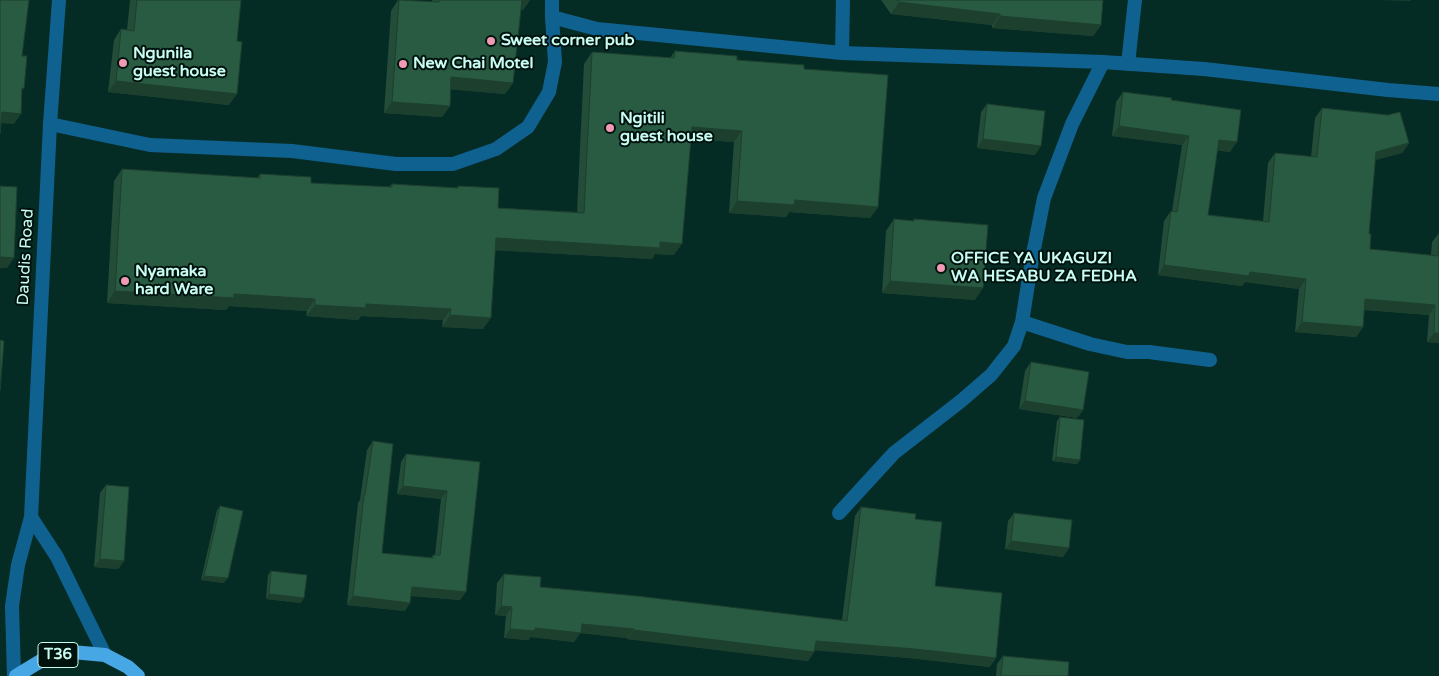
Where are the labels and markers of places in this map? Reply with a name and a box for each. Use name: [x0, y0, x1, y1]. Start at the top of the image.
place label: Sweet corner pub: [501, 31, 635, 51]
marker: Sweet corner pub: [485, 35, 497, 47]
place label: Ngunila guest house: [133, 44, 226, 82]
place label: New Chai Motel: [413, 54, 533, 74]
marker: Ngunila guest house: [117, 57, 129, 69]
marker: New Chai Motel: [397, 58, 409, 70]
place label: Ngitili guest house: [620, 109, 713, 147]
marker: Ngitili guest house: [604, 122, 616, 134]
place label: OFFICE YA UKAGUZI WA HESABU ZA FEDHA: [951, 249, 1137, 287]
place label: Nyamaka hard Ware: [135, 262, 213, 300]
marker: OFFICE YA UKAGUZI WA HESABU ZA FEDHA: [935, 262, 947, 274]
marker: Nyamaka hard Ware: [119, 275, 131, 287]

